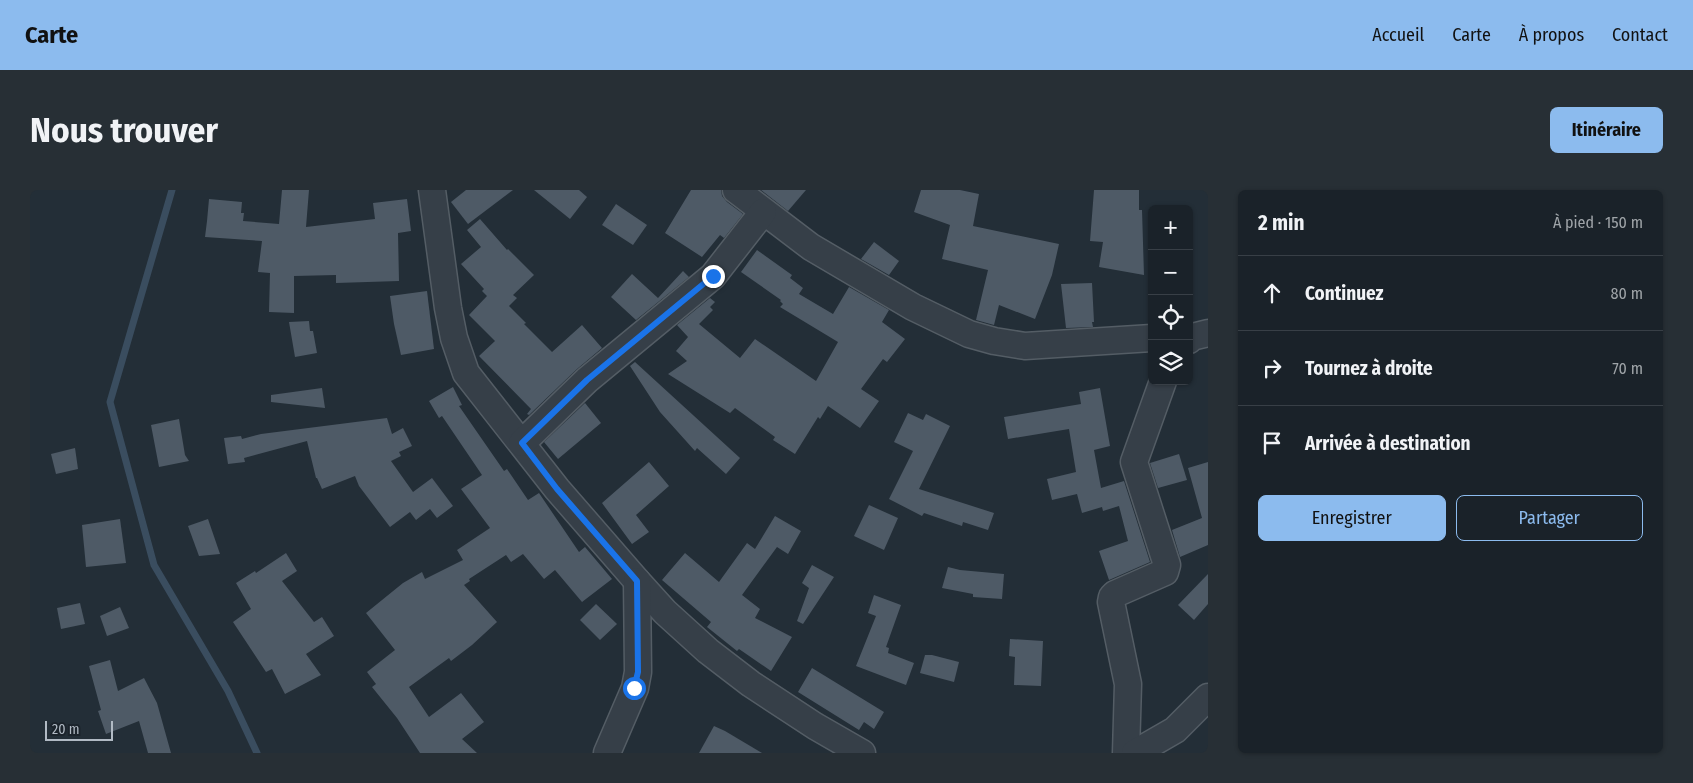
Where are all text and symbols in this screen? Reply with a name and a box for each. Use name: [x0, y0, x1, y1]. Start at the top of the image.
text: Carte: [25, 21, 78, 49]
text: Accueil: [1372, 24, 1424, 46]
text: Carte: [1452, 24, 1491, 46]
text: À propos: [1519, 24, 1584, 46]
text: Contact: [1612, 24, 1668, 46]
button: Itinéraire: [1550, 107, 1663, 153]
text: Nous trouver: [30, 109, 218, 151]
map controls: [1148, 205, 1193, 385]
button: +: [1148, 205, 1193, 250]
text: 2 min: [1258, 210, 1305, 236]
text: À pied · 150 m: [1553, 213, 1643, 232]
button: −: [1148, 250, 1193, 295]
route end: [702, 265, 725, 288]
icon: ahead: [1258, 279, 1286, 307]
text: Continuez: [1305, 282, 1384, 305]
text: 80 m: [1611, 284, 1643, 303]
button: locate: [1148, 295, 1193, 340]
button: layers: [1148, 340, 1193, 385]
icon: right: [1258, 354, 1286, 382]
text: Tournez à droite: [1305, 357, 1433, 380]
text: 70 m: [1612, 359, 1643, 378]
icon: arrive: [1258, 429, 1286, 457]
text: Arrivée à destination: [1305, 432, 1471, 455]
button: Enregistrer: [1258, 495, 1446, 541]
button: Partager: [1456, 495, 1643, 541]
route start: [623, 677, 646, 700]
scale bar: [45, 718, 112, 741]
text: 20 m: [52, 721, 80, 738]

